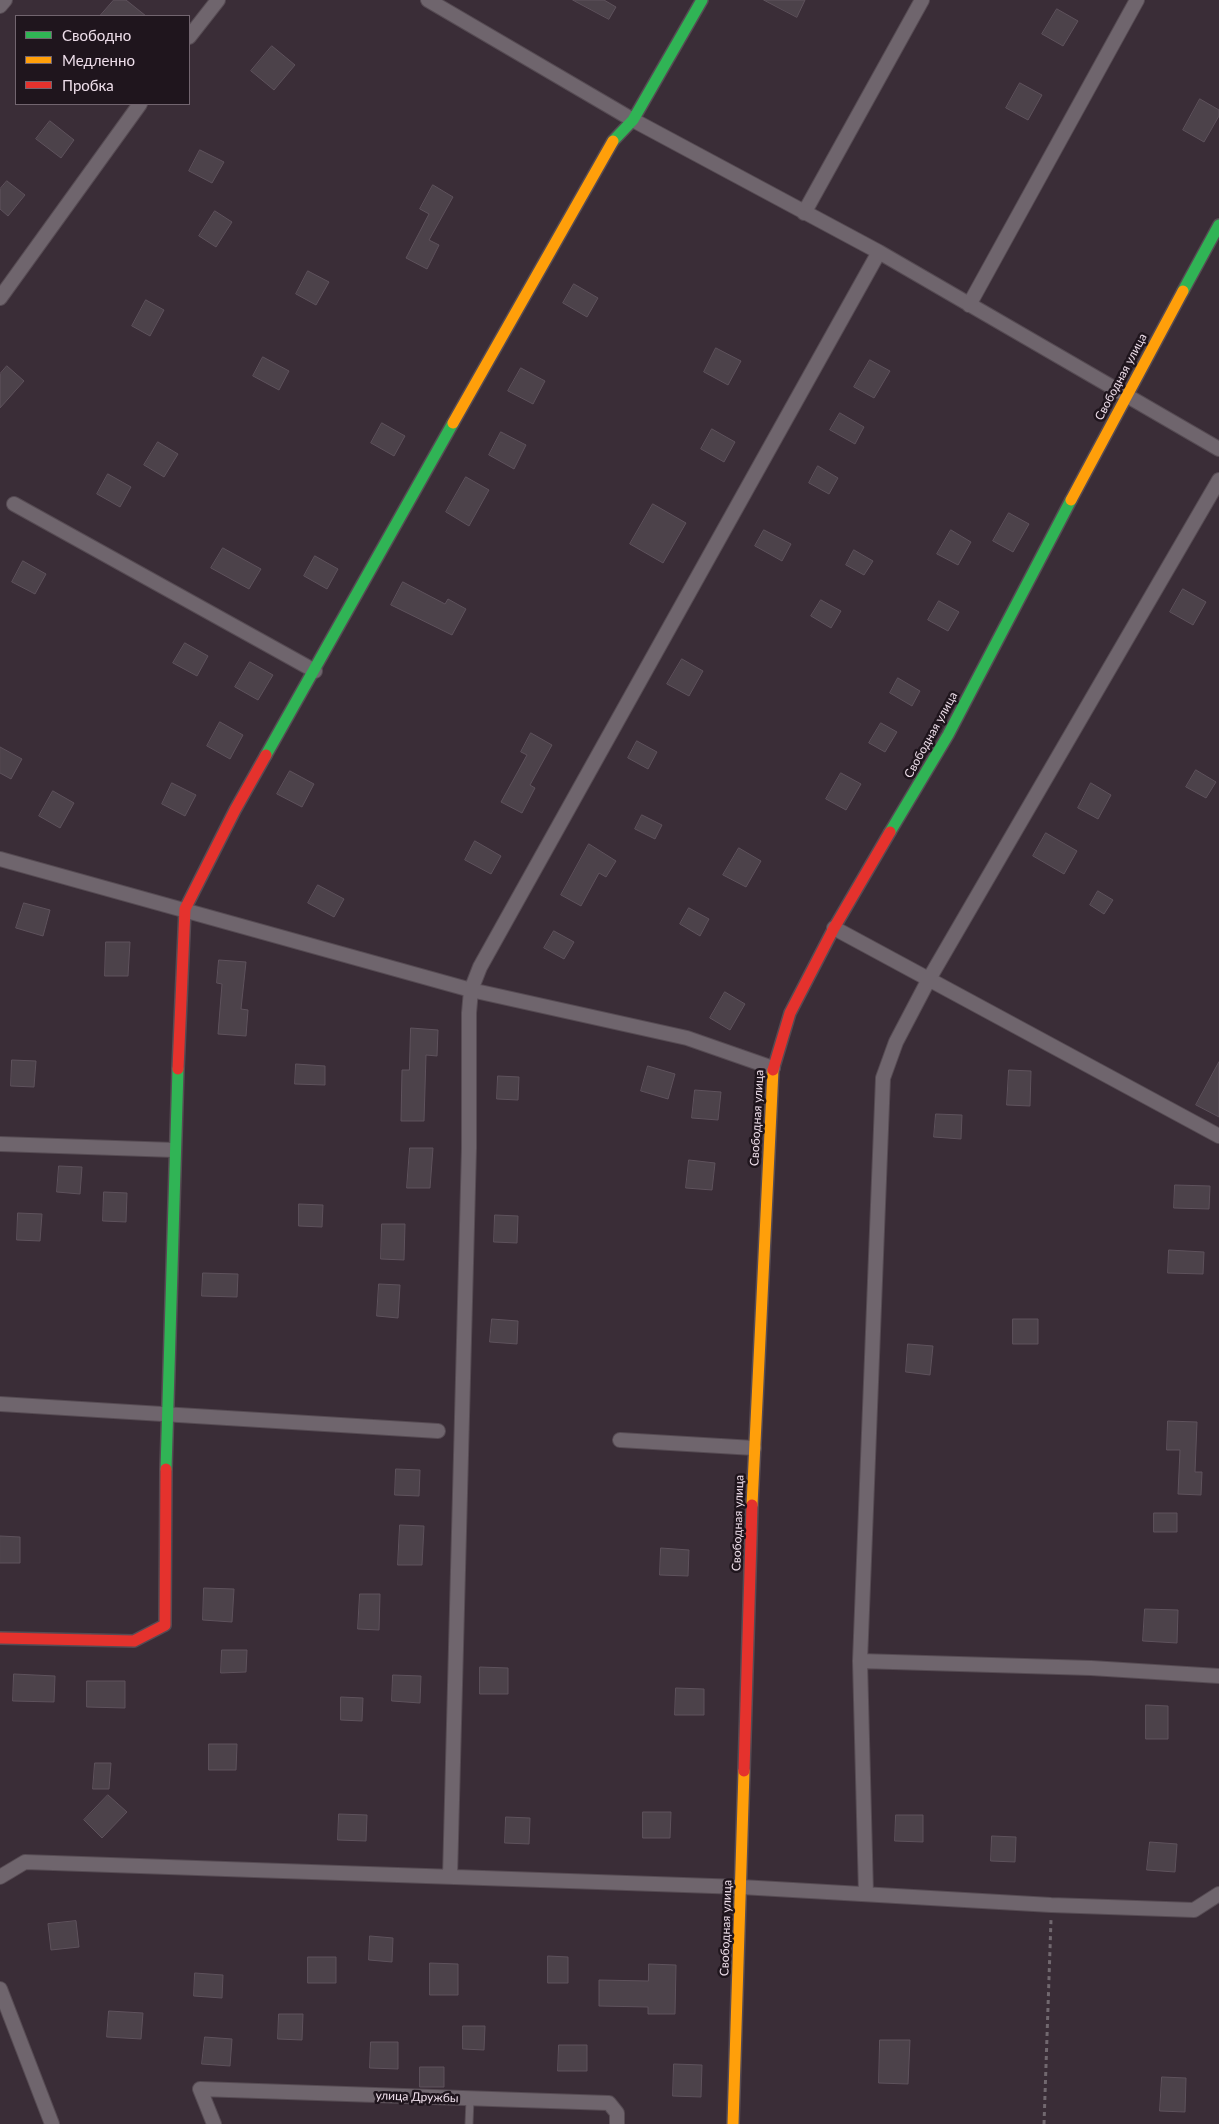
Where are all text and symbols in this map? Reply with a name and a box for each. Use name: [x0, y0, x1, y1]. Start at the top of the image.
legend: [15, 15, 190, 105]
text: Свободно: [62, 26, 131, 44]
text: Медленно: [62, 51, 135, 69]
text: Пробка: [62, 76, 114, 94]
street label: Свободная улица: [1092, 331, 1150, 423]
street label: Свободная улица: [901, 689, 961, 781]
street label: Свободная улица: [747, 1070, 767, 1166]
street label: Свободная улица: [729, 1475, 747, 1571]
street label: Свободная улица: [717, 1880, 735, 1976]
street label: улица Дружбы: [375, 2088, 459, 2106]

